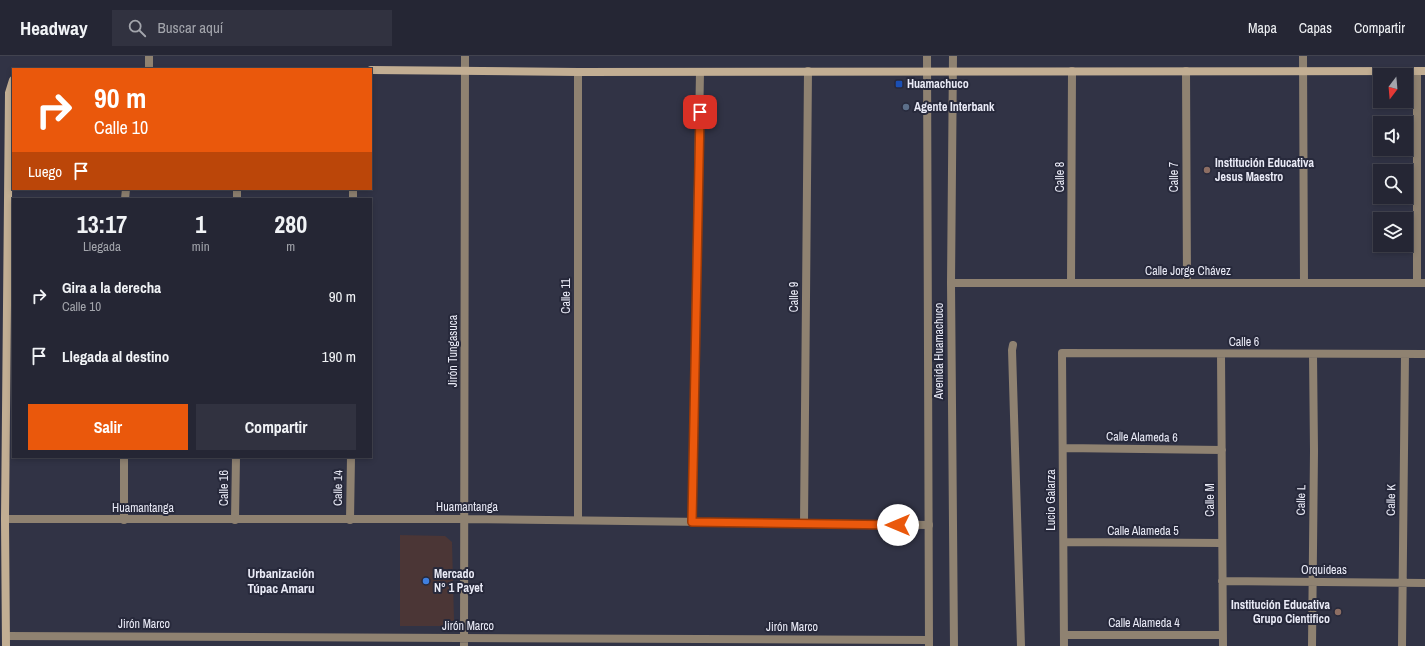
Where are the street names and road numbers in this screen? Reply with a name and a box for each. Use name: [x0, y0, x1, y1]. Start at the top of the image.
street label: Calle 7: [1166, 161, 1182, 192]
street label: Calle 8: [1052, 162, 1068, 192]
street label: Calle Jorge Chávez: [1145, 263, 1231, 279]
street label: Calle 11: [558, 278, 574, 314]
street label: Calle 9: [786, 282, 802, 312]
street label: Avenida Huamachuco: [931, 303, 947, 400]
street label: Jirón Tungasuca: [445, 314, 461, 387]
street label: Calle 6: [1229, 334, 1259, 350]
street label: Calle Alameda 6: [1106, 428, 1178, 446]
street label: Calle 14: [330, 469, 346, 506]
street label: Lucio Galarza: [1043, 469, 1059, 531]
street label: Calle 16: [216, 470, 232, 506]
street label: Calle M: [1202, 483, 1218, 517]
street label: Calle L: [1293, 484, 1309, 515]
street label: Calle K: [1383, 484, 1399, 516]
street label: Huamantanga: [436, 499, 498, 515]
street label: Huamantanga: [112, 500, 174, 516]
street label: Calle Alameda 5: [1107, 523, 1179, 539]
street label: Orquideas: [1301, 562, 1347, 578]
street label: Calle Alameda 4: [1108, 615, 1180, 631]
street label: Jirón Marco: [118, 616, 170, 632]
street label: Jirón Marco: [442, 618, 494, 634]
street label: Jirón Marco: [766, 619, 818, 635]

